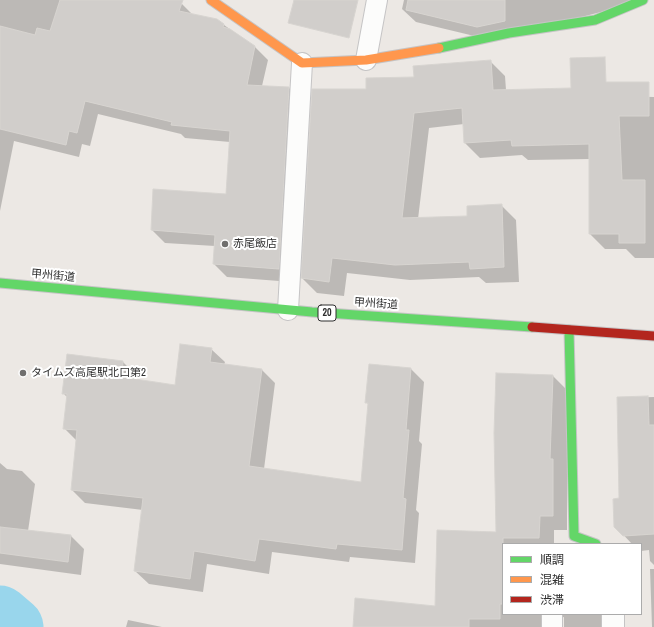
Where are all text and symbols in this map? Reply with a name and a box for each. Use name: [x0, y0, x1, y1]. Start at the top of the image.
place label: 赤尾飯店: [233, 237, 277, 251]
marker: 赤尾飯店: [220, 239, 230, 249]
street label: 甲州街道: [31, 268, 75, 284]
street label: 甲州街道: [354, 296, 398, 312]
road number: 20: [318, 305, 336, 321]
place label: タイムズ高尾駅北口第2: [31, 366, 146, 380]
marker: タイムズ高尾駅北口第2: [18, 368, 28, 378]
legend: [502, 543, 642, 615]
text: 順調: [540, 552, 564, 568]
text: 混雑: [540, 572, 564, 588]
text: 渋滞: [540, 592, 564, 608]

